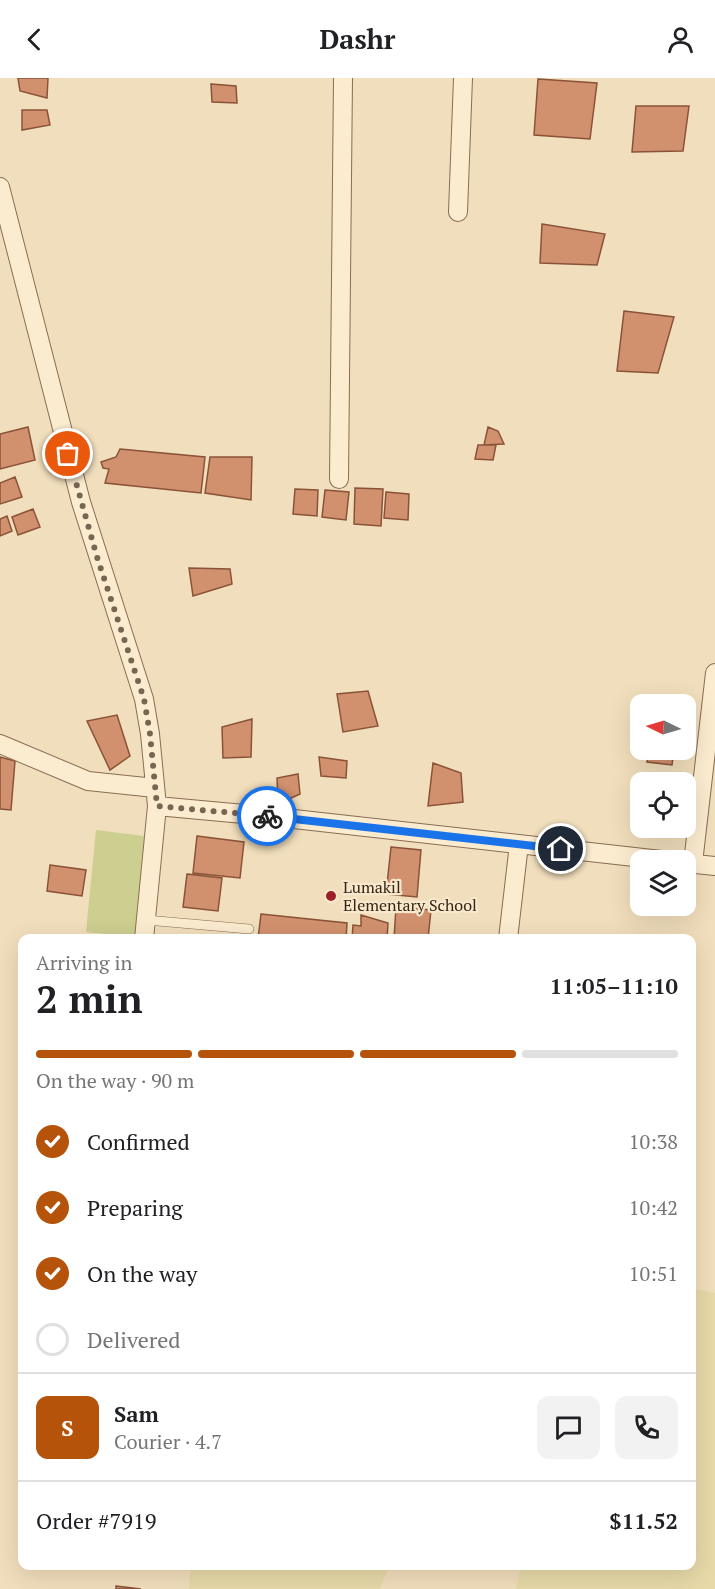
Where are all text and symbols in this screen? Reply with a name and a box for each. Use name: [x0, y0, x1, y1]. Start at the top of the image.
text: Dashr: [319, 21, 396, 57]
icon: back: [18, 23, 51, 56]
icon: person: [664, 23, 697, 56]
pin: [42, 428, 93, 479]
icon: bag: [51, 437, 84, 470]
north arrow: [630, 694, 696, 760]
map controls: [630, 694, 696, 916]
button: locate: [630, 772, 696, 838]
courier: [237, 786, 297, 846]
icon: bike: [251, 800, 284, 833]
pin: [535, 823, 586, 874]
icon: home: [544, 832, 577, 865]
button: layers: [630, 850, 696, 916]
place label: Lumakil Elementary School: [343, 876, 477, 916]
marker: Lumakil Elementary School: [324, 889, 338, 903]
text: Arriving in: [36, 949, 132, 976]
text: 11:05–11:10: [550, 971, 678, 1000]
text: 2 min: [36, 972, 143, 1024]
text: On the way · 90 m: [36, 1067, 194, 1094]
icon: check: [36, 1125, 69, 1158]
text: Confirmed: [87, 1127, 190, 1156]
text: 10:38: [629, 1128, 678, 1155]
icon: check: [36, 1191, 69, 1224]
text: Preparing: [87, 1193, 183, 1222]
text: 10:42: [629, 1194, 678, 1221]
icon: check: [36, 1257, 69, 1290]
text: On the way: [87, 1259, 197, 1288]
text: 10:51: [629, 1260, 678, 1287]
text: Delivered: [87, 1325, 180, 1354]
button: chat: [537, 1396, 600, 1459]
button: phone: [615, 1396, 678, 1459]
text: Sam: [114, 1399, 159, 1428]
text: S: [61, 1413, 74, 1442]
text: Courier · 4.7: [114, 1428, 222, 1455]
text: Order #7919: [36, 1506, 156, 1535]
text: $11.52: [609, 1506, 678, 1535]

